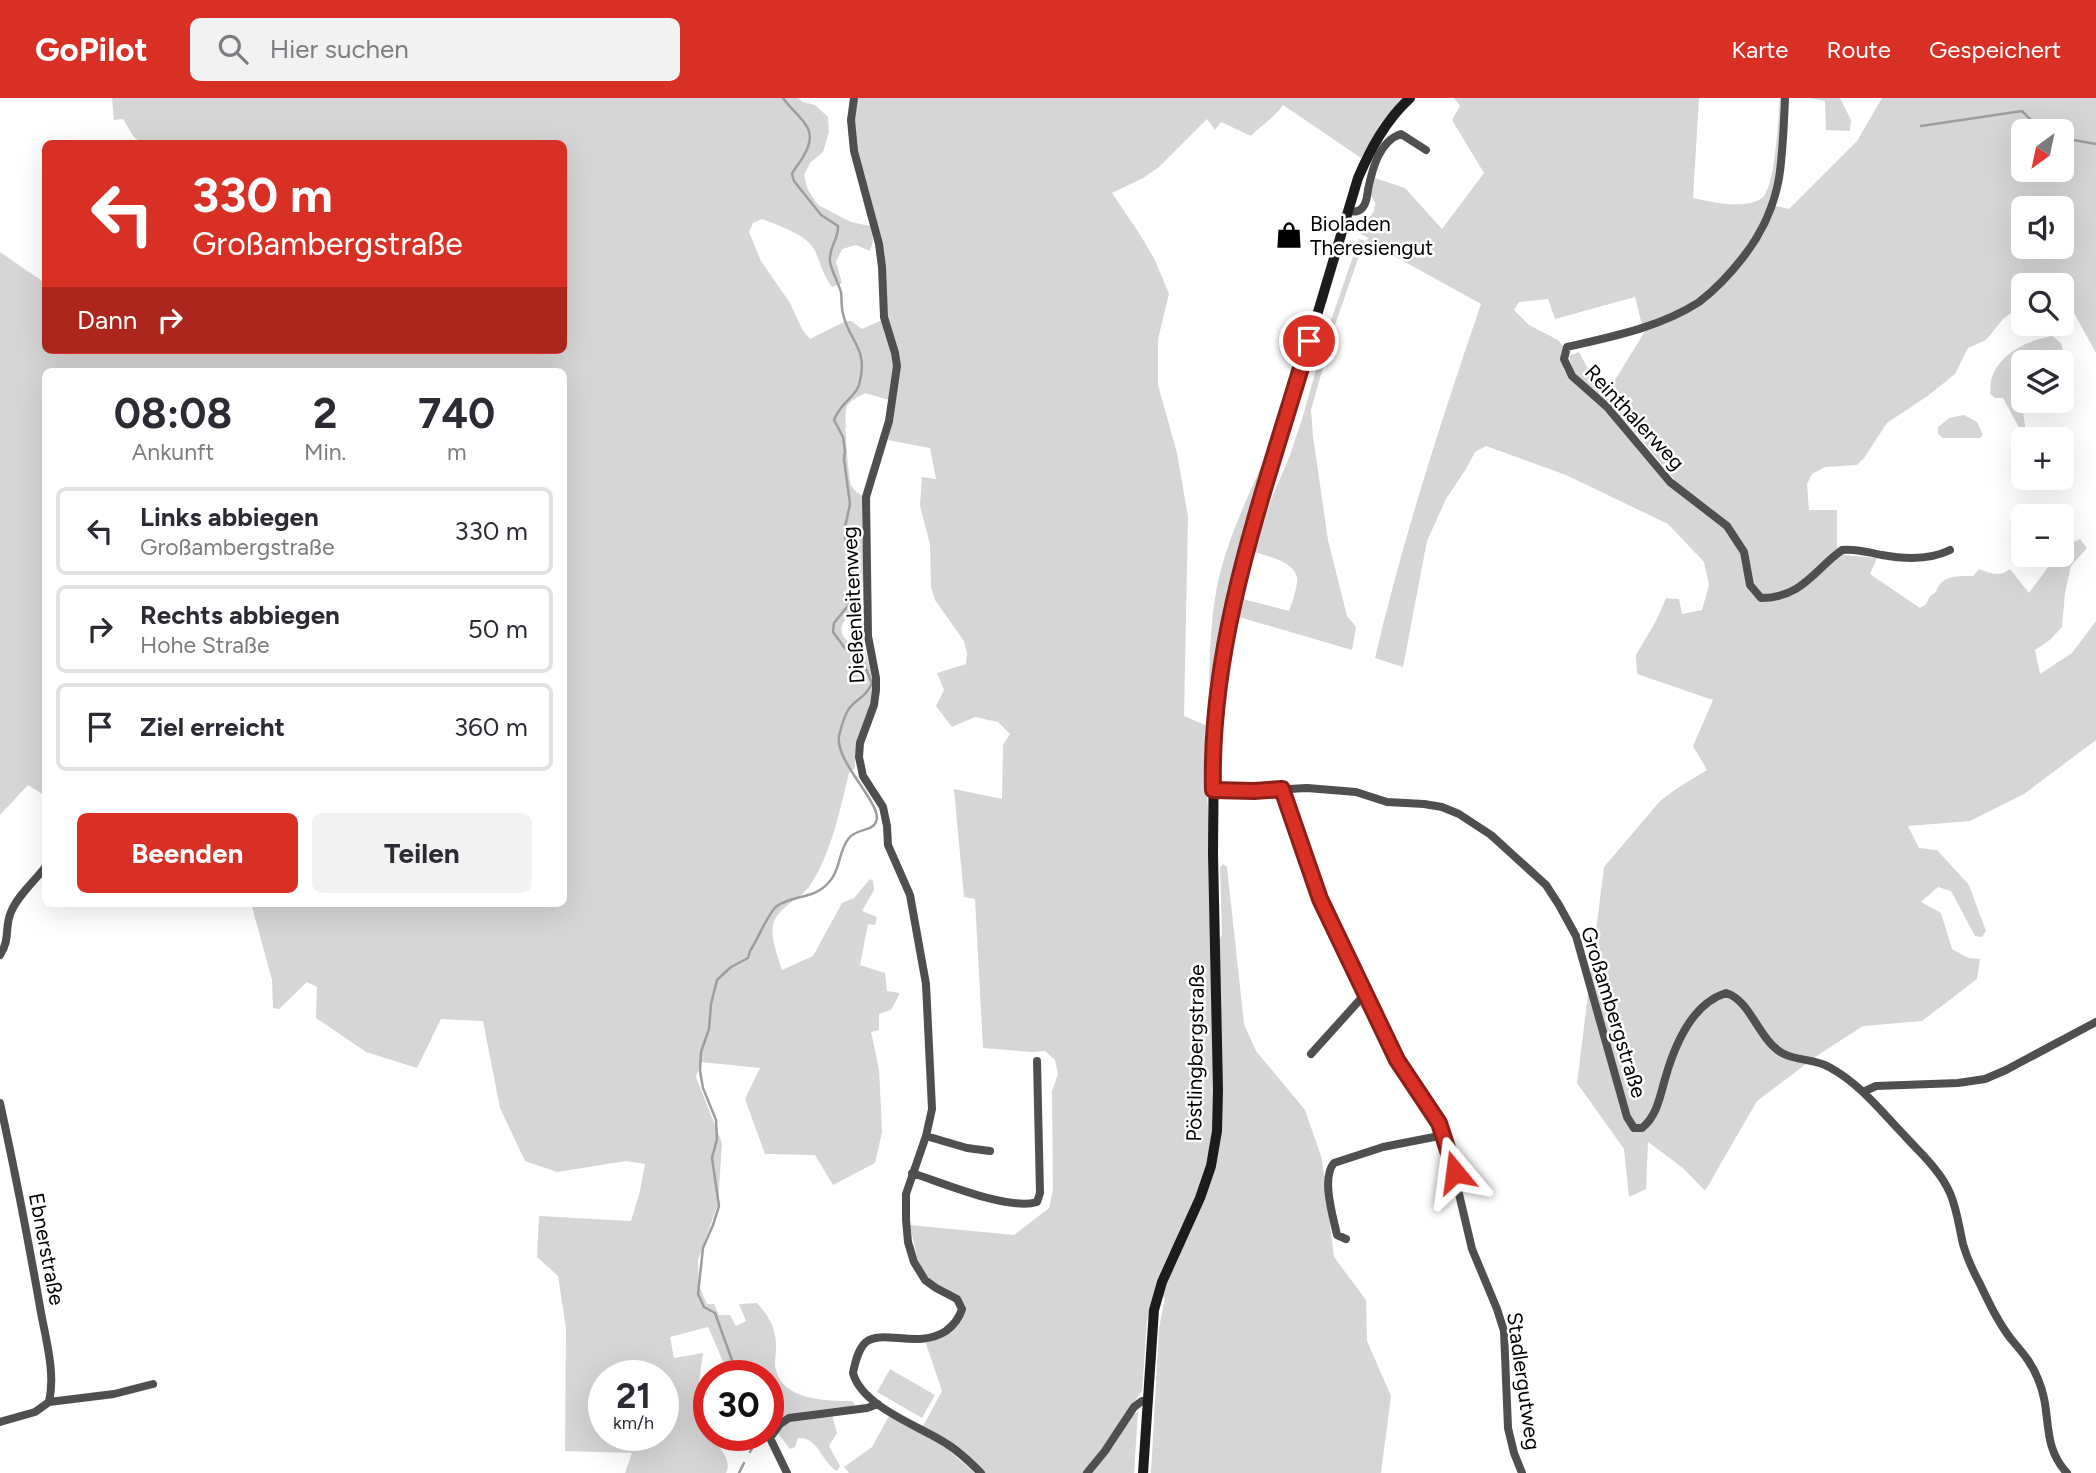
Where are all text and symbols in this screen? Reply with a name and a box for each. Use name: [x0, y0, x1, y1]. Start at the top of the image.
search box: [190, 18, 680, 81]
text: GoPilot: [35, 30, 148, 69]
icon: search: [214, 30, 252, 68]
text: Hier suchen: [270, 33, 409, 65]
text: Karte: [1732, 35, 1788, 64]
text: Route: [1826, 35, 1891, 64]
text: Gespeichert: [1929, 35, 2061, 64]
north arrow: [2011, 119, 2074, 182]
map controls: [2011, 119, 2074, 567]
text: 330 m: [192, 165, 333, 224]
icon: left: [77, 168, 168, 259]
button: sound: [2011, 196, 2074, 259]
place label: Bioladen Theresiengut: [1310, 211, 1433, 260]
shop icon: Bioladen Theresiengut: [1274, 220, 1304, 250]
text: Großambergstraße: [192, 225, 463, 263]
button: search: [2011, 273, 2074, 336]
icon: right: [151, 301, 189, 339]
text: Dann: [77, 304, 137, 336]
pin: [1279, 311, 1339, 371]
icon: arrive: [1290, 322, 1328, 360]
button: layers: [2011, 350, 2074, 413]
street label: Reinthalerweg: [1580, 359, 1690, 475]
text: 08:08: [114, 388, 232, 439]
text: 2: [313, 388, 337, 439]
text: 740: [418, 388, 495, 439]
button: +: [2011, 427, 2074, 490]
text: Ankunft: [132, 438, 214, 466]
text: Min.: [304, 438, 346, 466]
text: m: [447, 438, 466, 466]
text: Links abbiegen: [140, 501, 319, 533]
button: −: [2011, 504, 2074, 567]
icon: left: [81, 512, 119, 550]
text: 330 m: [454, 515, 528, 547]
street label: Dießenleitenweg: [836, 526, 870, 684]
text: Großambergstraße: [140, 533, 335, 561]
text: Rechts abbiegen: [140, 599, 340, 631]
icon: right: [81, 610, 119, 648]
text: 50 m: [468, 613, 528, 645]
text: Hohe Straße: [140, 631, 270, 659]
icon: arrive: [81, 708, 119, 746]
text: Ziel erreicht: [140, 711, 285, 743]
text: 360 m: [454, 711, 528, 743]
button: Beenden: [77, 813, 298, 893]
button: Teilen: [312, 813, 532, 893]
street label: Großambergstraße: [1576, 923, 1652, 1101]
street label: Pöstlingbergstraße: [1181, 964, 1209, 1142]
position arrow: [1418, 1135, 1492, 1209]
street label: Ebnerstraße: [24, 1191, 70, 1307]
street label: Stadlergutweg: [1502, 1310, 1546, 1452]
speed limit sign: 30: [693, 1360, 784, 1451]
text: 21: [616, 1375, 651, 1417]
text: km/h: [613, 1412, 654, 1434]

